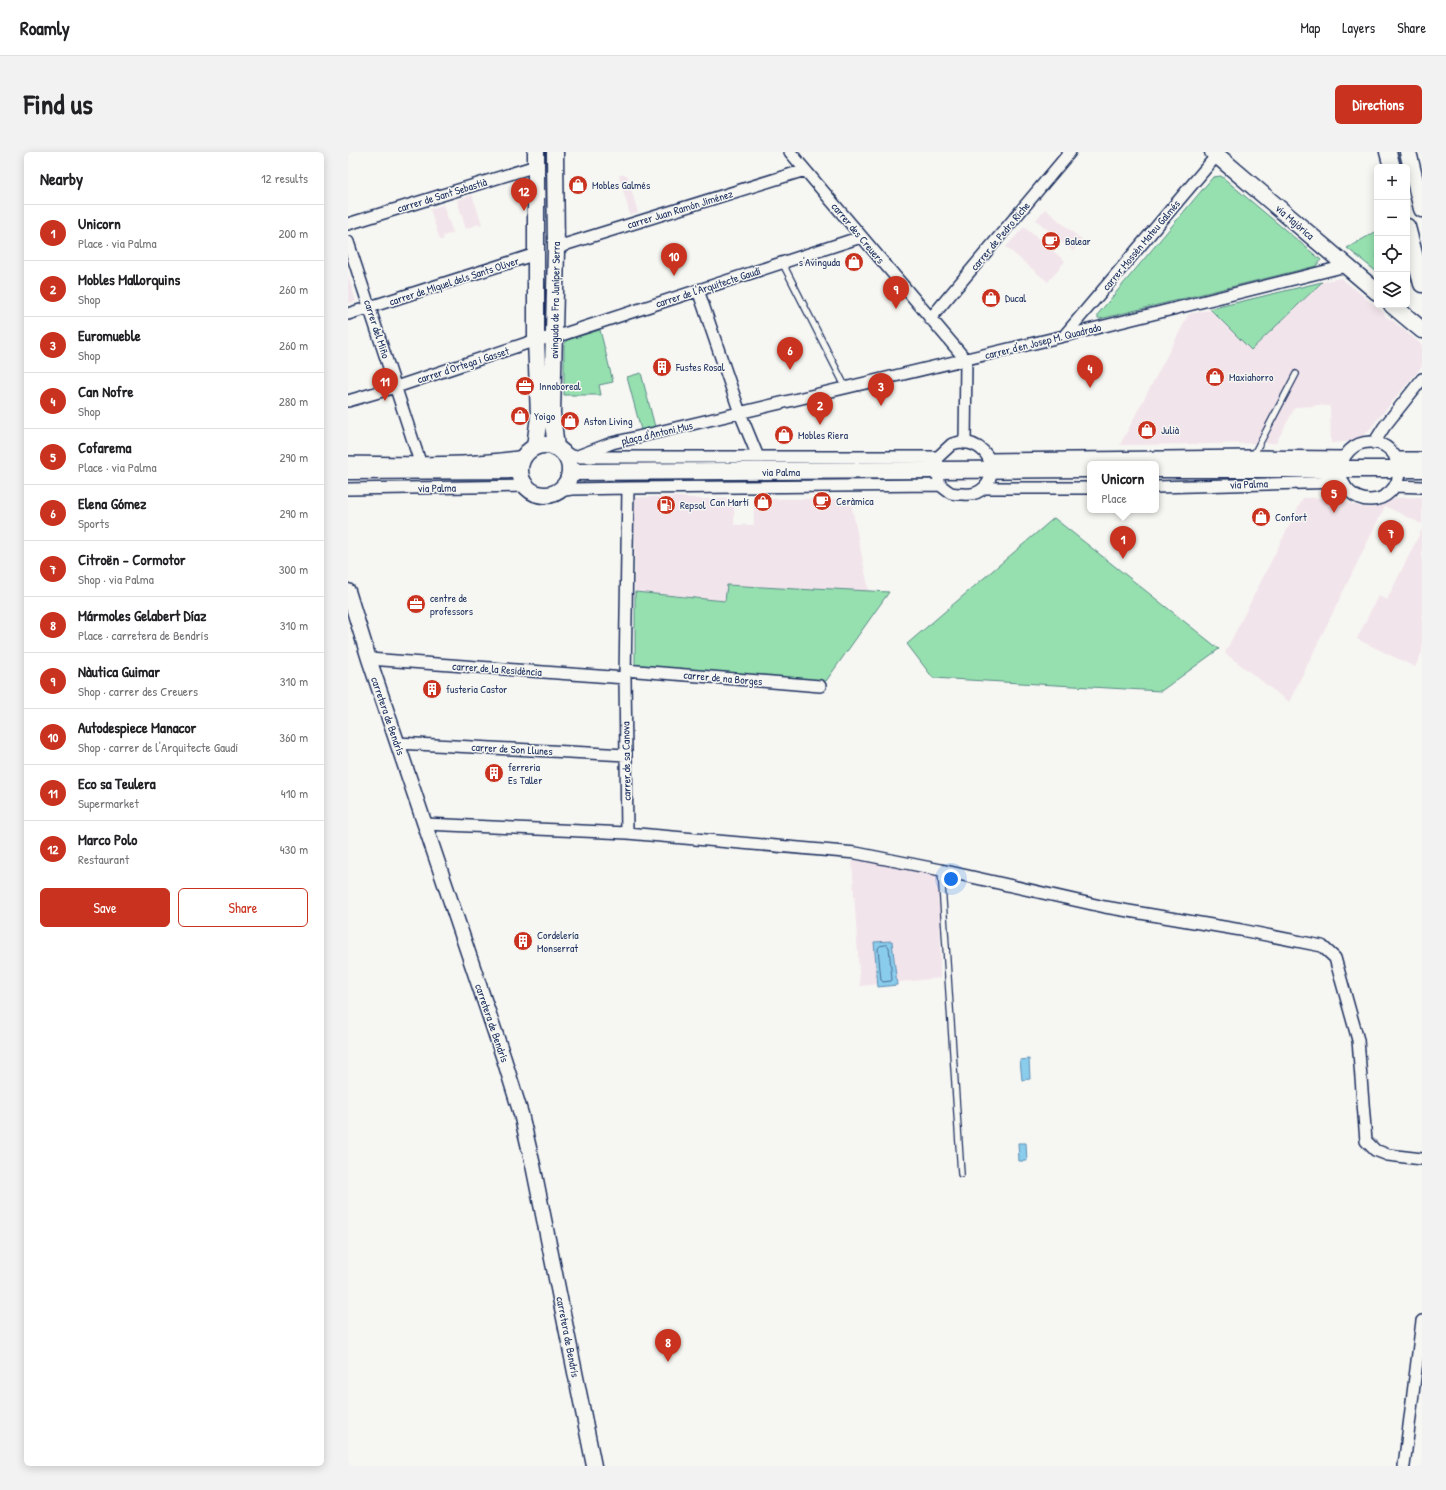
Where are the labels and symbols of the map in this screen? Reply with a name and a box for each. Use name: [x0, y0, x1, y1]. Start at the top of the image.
street label: carrer de Sant Sebastià: [395, 174, 489, 215]
shop icon: Mobles Galmés: [567, 174, 589, 196]
pin: 12: [511, 178, 537, 211]
place label: Mobles Galmés: [592, 178, 650, 192]
street label: carrer Juan Ramón Jiménez: [626, 186, 735, 232]
street label: carrer Mossèn Mateu Galmés: [1099, 197, 1183, 293]
street label: carrer de Pedro Riche: [967, 198, 1033, 273]
street label: carrer des Creuers: [828, 200, 888, 266]
street label: via Majòrica: [1273, 201, 1318, 243]
cafe icon: Balear: [1040, 230, 1062, 252]
place label: Balear: [1065, 234, 1092, 248]
street label: avinguda de Fra Juníper Serra: [547, 241, 563, 359]
pin: 10: [661, 243, 687, 276]
shop icon: s'Avinguda: [843, 251, 865, 273]
street label: carrer de Miquel dels Sants Oliver: [387, 253, 521, 309]
place label: s'Avinguda: [799, 255, 841, 269]
street label: carrer de l'Arquitecte Gaudí: [654, 263, 762, 311]
pin: 9: [883, 276, 909, 309]
shop icon: Ducal: [980, 287, 1002, 309]
place label: Ducal: [1005, 291, 1026, 305]
street label: carrer del Miño: [361, 298, 393, 361]
street label: carrer d'en Josep M. Quadrado: [983, 320, 1103, 362]
pin: 6: [777, 337, 803, 370]
street label: carrer d'Ortega i Gasset: [415, 343, 511, 386]
pin: 4: [1077, 355, 1103, 388]
building icon: Fustes Rosal: [651, 356, 673, 378]
place label: Fustes Rosal: [675, 360, 725, 374]
shop icon: Maxiahorro: [1204, 366, 1226, 388]
pin: 11: [372, 368, 398, 401]
place label: Maxiahorro: [1229, 370, 1274, 384]
pin: 3: [868, 373, 894, 406]
office icon: Innoboreal: [514, 375, 536, 397]
place label: Innoboreal: [539, 379, 581, 393]
pin: 2: [807, 392, 833, 425]
shop icon: Yoigo: [509, 405, 531, 427]
place label: Yoigo: [534, 409, 556, 423]
shop icon: Aston Living: [559, 410, 581, 432]
place label: Aston Living: [584, 414, 633, 428]
street label: plaça d'Antoni Mus: [620, 418, 694, 448]
shop icon: Julià: [1136, 419, 1158, 441]
place label: Julià: [1161, 423, 1180, 437]
shop icon: Mobles Riera: [773, 424, 795, 446]
place label: Mobles Riera: [798, 428, 849, 442]
street label: via Palma: [762, 465, 801, 479]
street label: via Palma: [1230, 476, 1269, 492]
pin: 5: [1321, 480, 1347, 513]
street label: via Palma: [418, 481, 457, 495]
cafe icon: Ceràmica: [811, 490, 833, 512]
shop icon: Can Martí: [752, 491, 774, 513]
fuel station icon: Repsol: [655, 494, 677, 516]
place label: Ceràmica: [836, 494, 874, 508]
place label: Can Martí: [710, 495, 749, 509]
place label: Repsol: [680, 498, 706, 512]
shop icon: Confort: [1250, 506, 1272, 528]
place label: Confort: [1275, 510, 1307, 524]
pin: 7: [1378, 520, 1404, 553]
pin: 1: [1110, 526, 1136, 559]
place label: centre de professors: [430, 591, 473, 618]
office icon: centre de professors: [405, 593, 427, 615]
street label: carrer de la Residència: [452, 659, 543, 679]
street label: carrer de na Borges: [683, 668, 763, 688]
street label: carretera de Bendrís: [368, 675, 408, 757]
building icon: fusteria Castor: [421, 678, 443, 700]
place label: fusteria Castor: [446, 682, 508, 696]
street label: carrer de sa Canova: [618, 721, 634, 801]
street label: carrer de Son Llunes: [471, 740, 553, 758]
place label: ferreria Es Taller: [508, 760, 543, 787]
building icon: ferreria Es Taller: [483, 762, 505, 784]
your location: [941, 869, 961, 889]
place label: Cordelería Monserrat: [537, 928, 579, 955]
building icon: Cordelería Monserrat: [512, 930, 534, 952]
street label: carretera de Bendrís: [472, 982, 512, 1064]
street label: carretera de Bendrís: [553, 1295, 583, 1379]
pin: 8: [655, 1329, 681, 1362]

